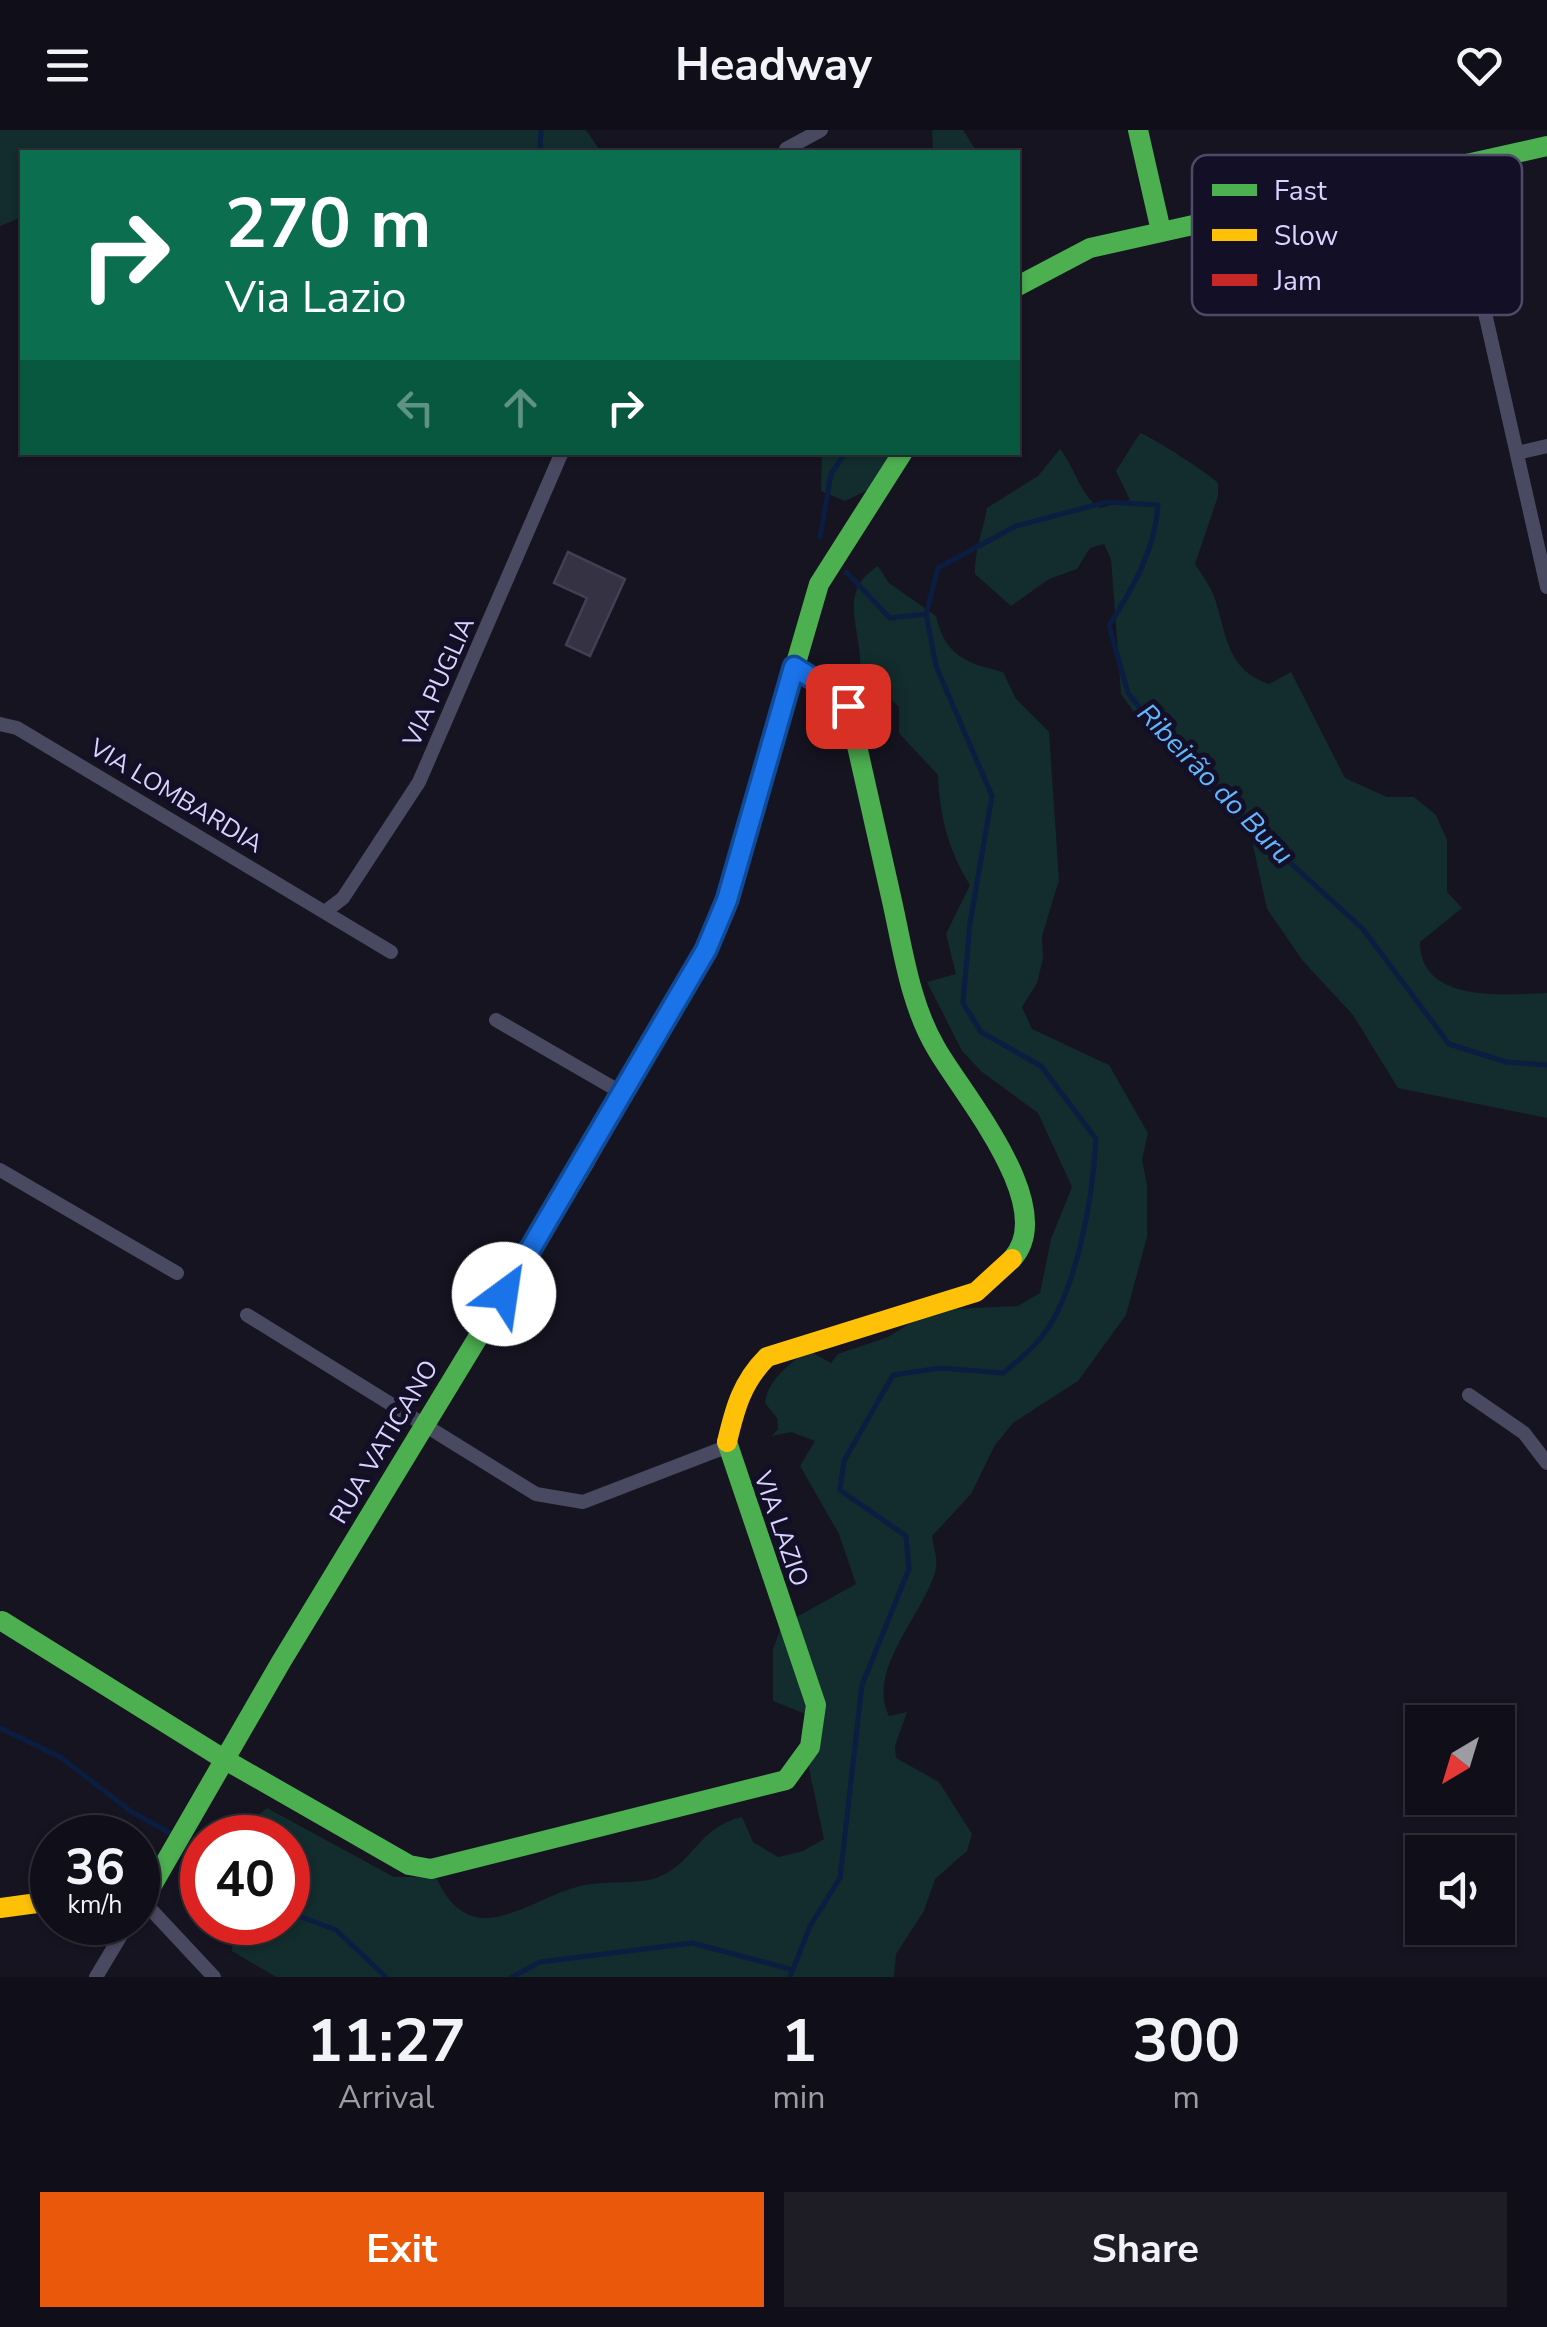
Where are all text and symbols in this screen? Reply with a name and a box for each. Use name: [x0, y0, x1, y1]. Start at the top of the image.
text: Headway: [675, 35, 872, 96]
icon: menu: [40, 38, 95, 93]
icon: heart: [1452, 38, 1507, 93]
legend: [1192, 155, 1522, 315]
text: Fast: [1274, 172, 1327, 210]
text: 270 m: [225, 176, 431, 272]
icon: right: [60, 190, 190, 320]
text: Slow: [1274, 217, 1338, 255]
text: Jam: [1273, 262, 1322, 300]
text: Via Lazio: [225, 267, 406, 328]
icon: left: [388, 380, 443, 435]
icon: ahead: [493, 380, 548, 435]
icon: right: [598, 380, 653, 435]
street label: VIA PUGLIA: [395, 612, 483, 753]
pin: [806, 664, 891, 749]
icon: arrive: [821, 679, 876, 734]
water label: Ribeirão do Buru: [1128, 695, 1302, 873]
street label: VIA LOMBARDIA: [82, 730, 269, 861]
position arrow: [452, 1242, 556, 1346]
street label: RUA VATICANO: [322, 1354, 446, 1530]
street label: VIA LAZIO: [745, 1466, 817, 1591]
north arrow: [1405, 1705, 1515, 1815]
map controls: [1405, 1705, 1515, 1945]
speed limit sign: 40: [180, 1815, 310, 1945]
text: 36: [65, 1833, 125, 1902]
button: sound: [1405, 1835, 1515, 1945]
text: km/h: [67, 1888, 123, 1922]
text: 11:27: [307, 2000, 466, 2082]
text: 1: [781, 2000, 817, 2082]
text: 300: [1132, 2000, 1240, 2082]
text: Arrival: [338, 2076, 434, 2119]
text: min: [772, 2076, 825, 2119]
text: m: [1172, 2076, 1200, 2119]
button: Exit: [40, 2192, 764, 2307]
button: Share: [784, 2192, 1507, 2307]

